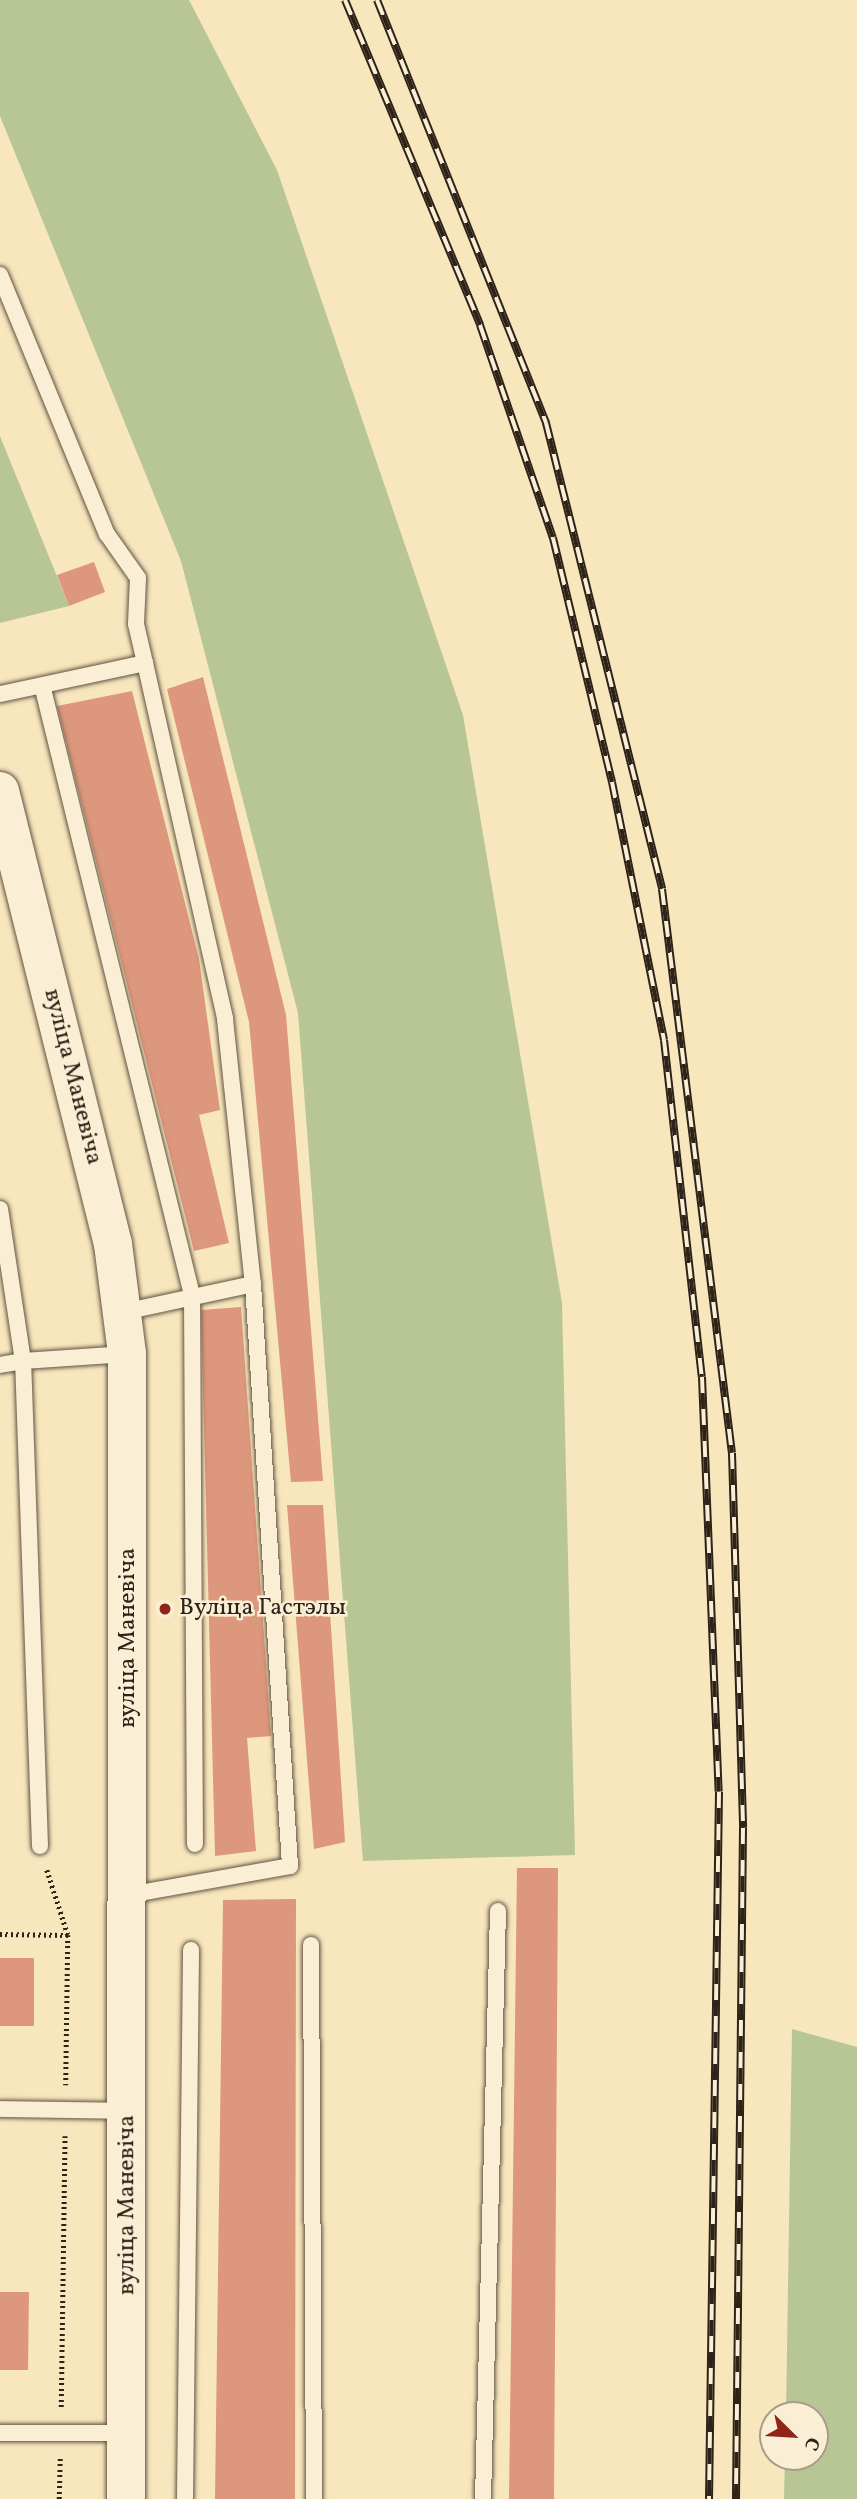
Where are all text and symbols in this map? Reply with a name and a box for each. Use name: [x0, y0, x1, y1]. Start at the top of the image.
street label: вуліца Маневіча: [36, 986, 108, 1168]
street label: вуліца Маневіча: [115, 1548, 143, 1728]
place label: Вуліца Гастэлы: [179, 1595, 346, 1623]
marker: Вуліца Гастэлы: [157, 1601, 173, 1617]
street label: вуліца Маневіча: [114, 2115, 142, 2295]
north arrow: [759, 2401, 829, 2471]
text: С: [797, 2433, 826, 2455]

